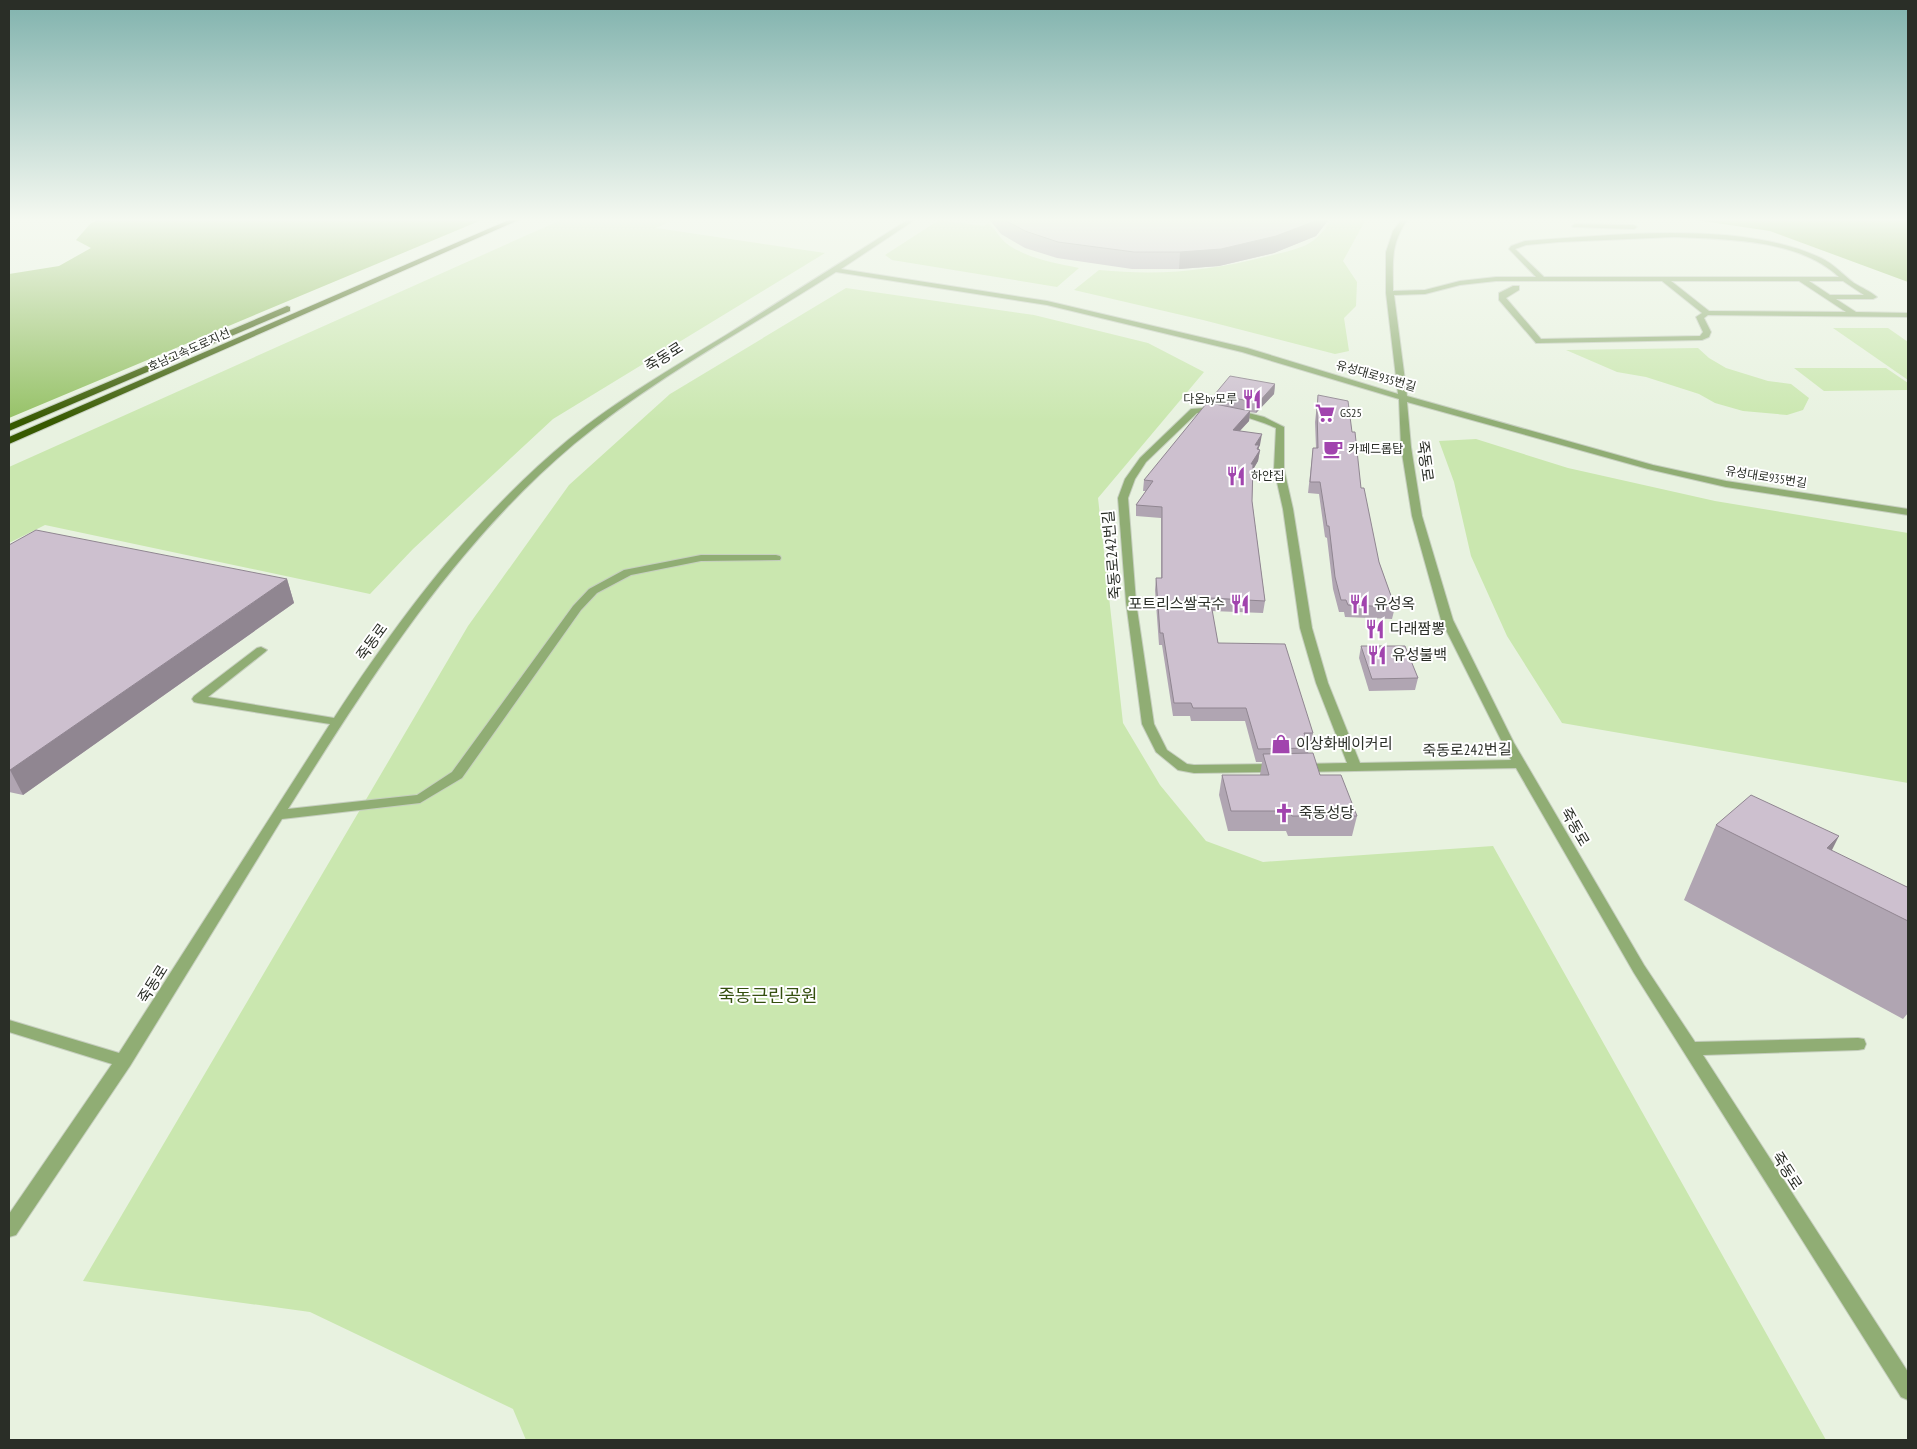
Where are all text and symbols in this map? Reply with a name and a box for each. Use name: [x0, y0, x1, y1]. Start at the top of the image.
street label: 호남고속도로지선: [145, 325, 232, 374]
street label: 죽동로: [641, 338, 686, 376]
street label: 유성대로935번길: [1334, 357, 1418, 394]
restaurant icon: 다온by모루: [1241, 388, 1263, 410]
place label: 다온by모루: [1183, 391, 1237, 406]
supermarket icon: GS25: [1314, 402, 1336, 424]
place label: GS25: [1340, 405, 1362, 420]
cafe icon: 카페드롭탑: [1322, 438, 1344, 460]
street label: 죽동로: [1413, 439, 1438, 483]
place label: 카페드롭탑: [1348, 441, 1403, 456]
street label: 유성대로935번길: [1724, 463, 1808, 490]
restaurant icon: 하얀집: [1225, 465, 1247, 487]
place label: 하얀집: [1251, 468, 1284, 483]
street label: 죽동로242번길: [1098, 510, 1125, 600]
restaurant icon: 포트리스쌀국수: [1229, 593, 1251, 615]
restaurant icon: 유성옥: [1348, 593, 1370, 615]
place label: 포트리스쌀국수: [1128, 594, 1225, 613]
place label: 유성옥: [1374, 594, 1415, 613]
restaurant icon: 다래짬뽕: [1364, 618, 1386, 640]
street label: 죽동로: [352, 619, 391, 664]
place label: 다래짬뽕: [1390, 619, 1445, 638]
restaurant icon: 유성불백: [1366, 644, 1388, 666]
place label: 유성불백: [1392, 645, 1447, 664]
shop icon: 이상화베이커리: [1270, 733, 1292, 755]
place label: 이상화베이커리: [1296, 734, 1393, 753]
street label: 죽동로242번길: [1422, 739, 1512, 760]
church icon: 죽동성당: [1273, 802, 1295, 824]
place label: 죽동성당: [1299, 803, 1354, 822]
street label: 죽동로: [1557, 804, 1594, 849]
street label: 죽동로: [134, 961, 172, 1006]
park label: 죽동근린공원: [718, 984, 818, 1007]
street label: 죽동로: [1768, 1148, 1807, 1193]

